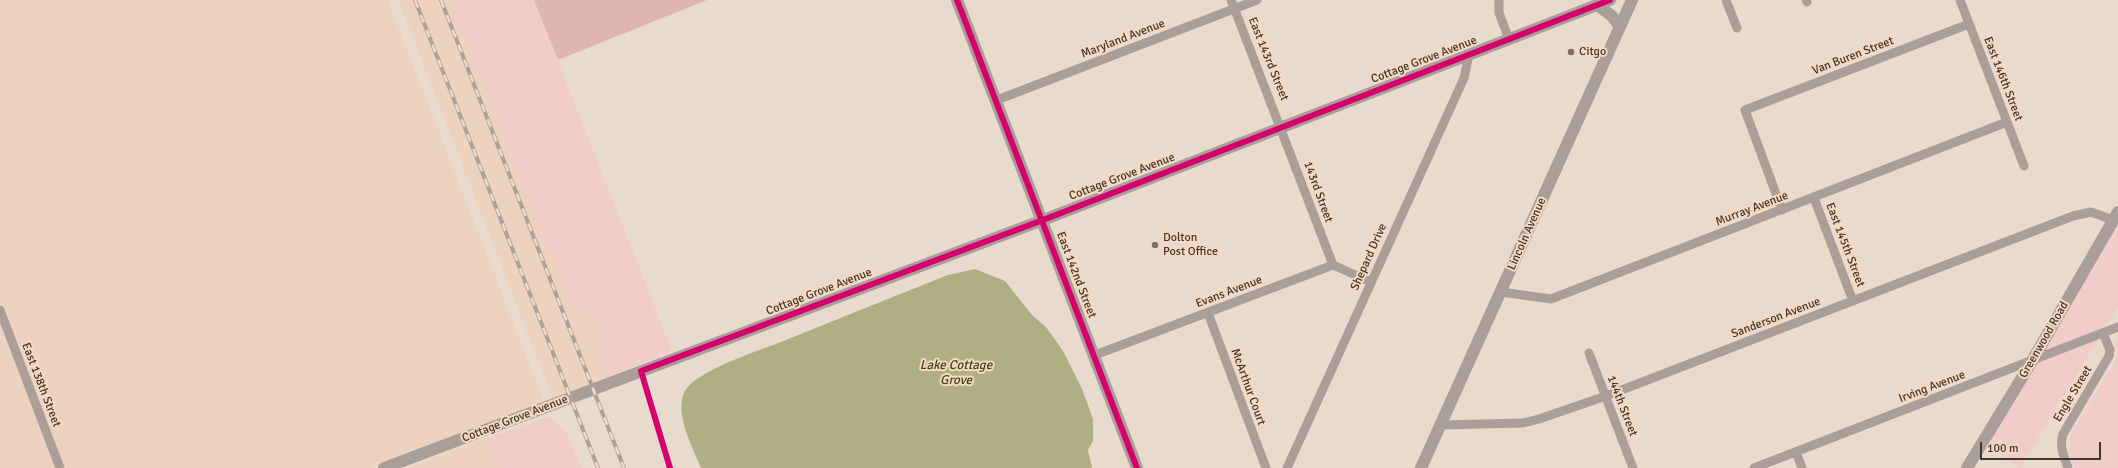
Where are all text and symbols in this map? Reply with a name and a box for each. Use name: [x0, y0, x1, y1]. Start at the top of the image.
street label: East 143rd Street: [1245, 15, 1291, 103]
street label: Maryland Avenue: [1079, 16, 1167, 62]
street label: Cottage Grove Avenue: [1369, 33, 1479, 87]
street label: Van Buren Street: [1810, 34, 1896, 78]
street label: East 146th Street: [1980, 35, 2026, 123]
place label: Citgo: [1579, 45, 1606, 59]
marker: Citgo: [1566, 47, 1576, 57]
street label: Cottage Grove Avenue: [1067, 150, 1177, 204]
street label: 143rd Street: [1300, 159, 1336, 225]
street label: Murray Avenue: [1714, 189, 1790, 229]
street label: Lincoln Avenue: [1505, 195, 1549, 273]
street label: East 145th Street: [1822, 201, 1868, 289]
street label: Shepard Drive: [1348, 221, 1390, 293]
street label: East 142nd Street: [1053, 230, 1099, 320]
place label: Dolton Post Office: [1163, 231, 1218, 259]
marker: Dolton Post Office: [1150, 240, 1160, 250]
street label: Cottage Grove Avenue: [764, 265, 874, 319]
street label: Evans Avenue: [1194, 273, 1264, 311]
street label: Sanderson Avenue: [1729, 294, 1823, 342]
street label: Greenwood Road: [2016, 299, 2072, 381]
street label: East 138th Street: [18, 341, 64, 429]
street label: McArthur Court: [1227, 347, 1269, 427]
water label: Lake Cottage Grove: [920, 358, 992, 389]
street label: Engle Street: [2051, 363, 2095, 425]
street label: Irving Avenue: [1897, 368, 1967, 406]
street label: 144th Street: [1604, 374, 1640, 438]
street label: Cottage Grove Avenue: [460, 392, 570, 446]
scale bar: [1982, 434, 2103, 460]
text: 100 m: [1987, 441, 2019, 456]

